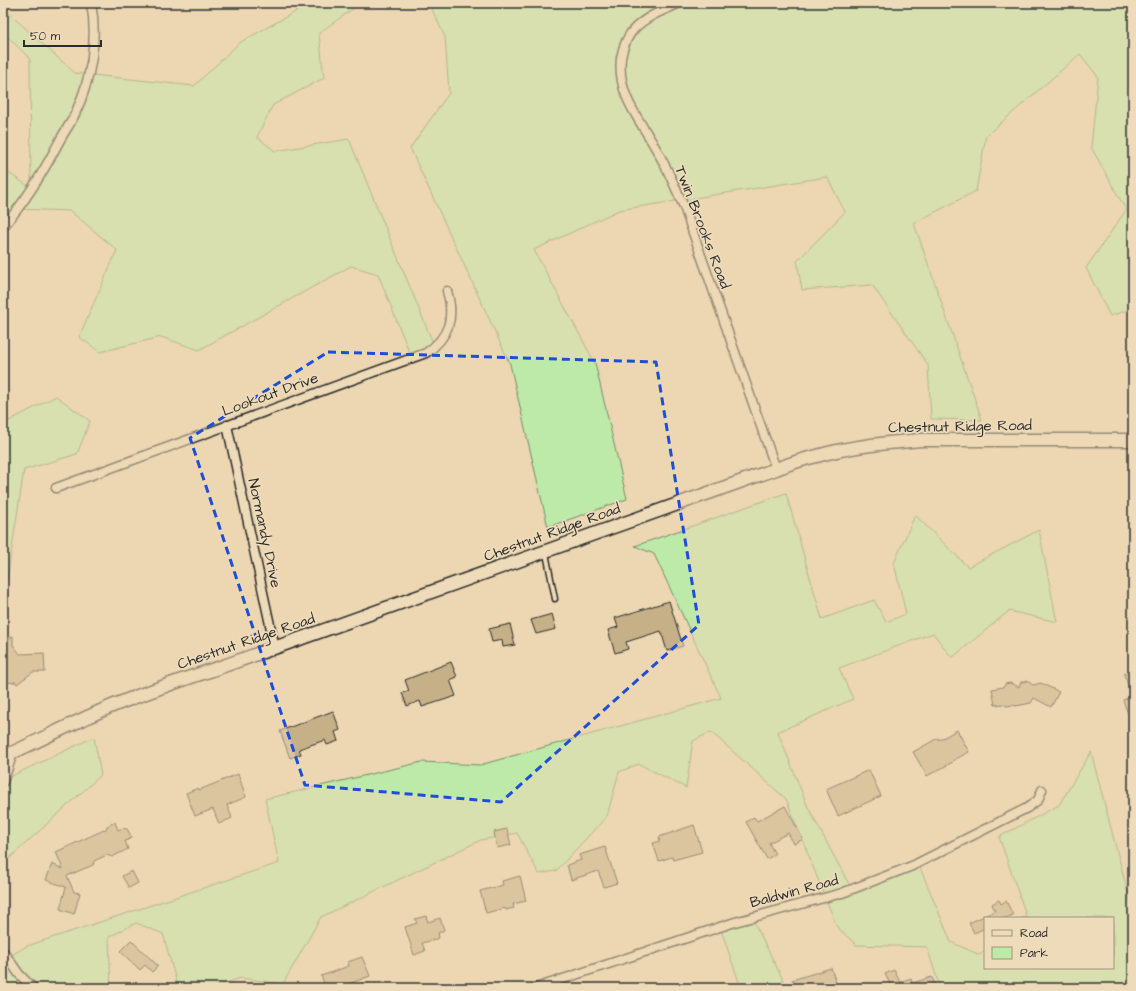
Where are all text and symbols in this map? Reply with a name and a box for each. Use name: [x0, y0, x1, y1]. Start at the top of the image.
scale bar: [24, 22, 101, 48]
text: 50 m: [30, 28, 61, 45]
street label: Twin Brooks Road: [669, 163, 736, 292]
street label: Lookout Drive: [219, 367, 321, 422]
street label: Chestnut Ridge Road: [888, 415, 1032, 439]
street label: Normandy Drive: [242, 477, 286, 590]
street label: Chestnut Ridge Road: [481, 498, 624, 568]
street label: Chestnut Ridge Road: [175, 608, 318, 676]
street label: Baldwin Road: [748, 870, 841, 913]
legend: [984, 917, 1114, 969]
text: Road: [1020, 925, 1048, 942]
text: Park: [1020, 945, 1048, 962]

